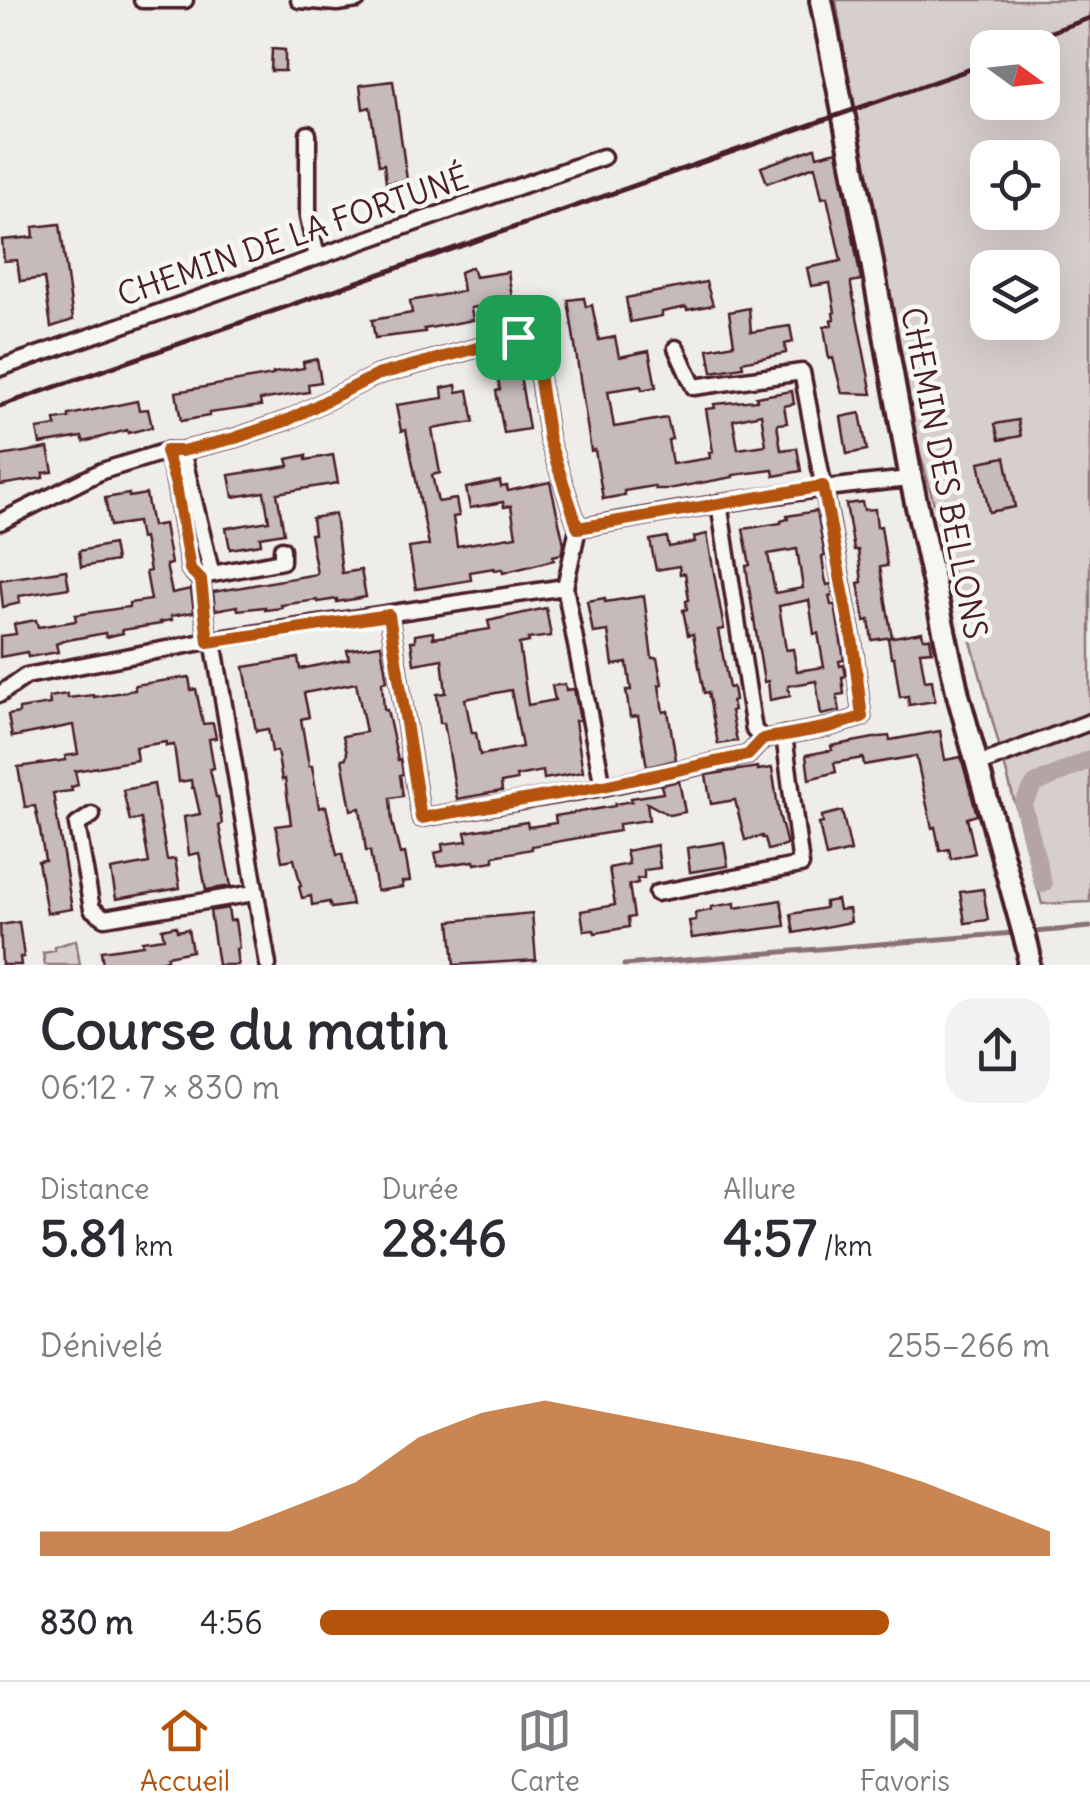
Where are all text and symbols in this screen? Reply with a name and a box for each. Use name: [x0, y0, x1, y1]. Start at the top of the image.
north arrow: [970, 30, 1060, 120]
map controls: [970, 30, 1060, 340]
button: locate: [970, 140, 1060, 230]
street label: CHEMIN DE LA FORTUNÉ: [112, 156, 474, 315]
button: layers: [970, 250, 1060, 340]
pin: [476, 295, 561, 380]
street label: CHEMIN DES BELLONS: [892, 304, 997, 642]
icon: arrive: [491, 310, 546, 365]
text: Course du matin: [40, 995, 449, 1064]
button: share: [945, 998, 1050, 1103]
text: 06:12 · 7 × 830 m: [40, 1067, 280, 1108]
text: Distance: [40, 1171, 149, 1207]
text: Durée: [382, 1171, 459, 1207]
text: Allure: [723, 1171, 796, 1207]
text: 5.81: [40, 1207, 128, 1270]
text: 28:46: [382, 1207, 507, 1270]
text: 4:57: [723, 1207, 817, 1270]
text: km: [128, 1228, 173, 1264]
text: /km: [817, 1228, 872, 1264]
text: Dénivelé: [40, 1325, 163, 1366]
text: 255–266 m: [887, 1325, 1050, 1366]
text: 830 m: [40, 1602, 133, 1643]
text: 4:56: [200, 1602, 263, 1643]
tab: Accueil: [140, 1703, 230, 1799]
tab: Carte: [510, 1703, 580, 1799]
tab: Favoris: [860, 1703, 950, 1799]

